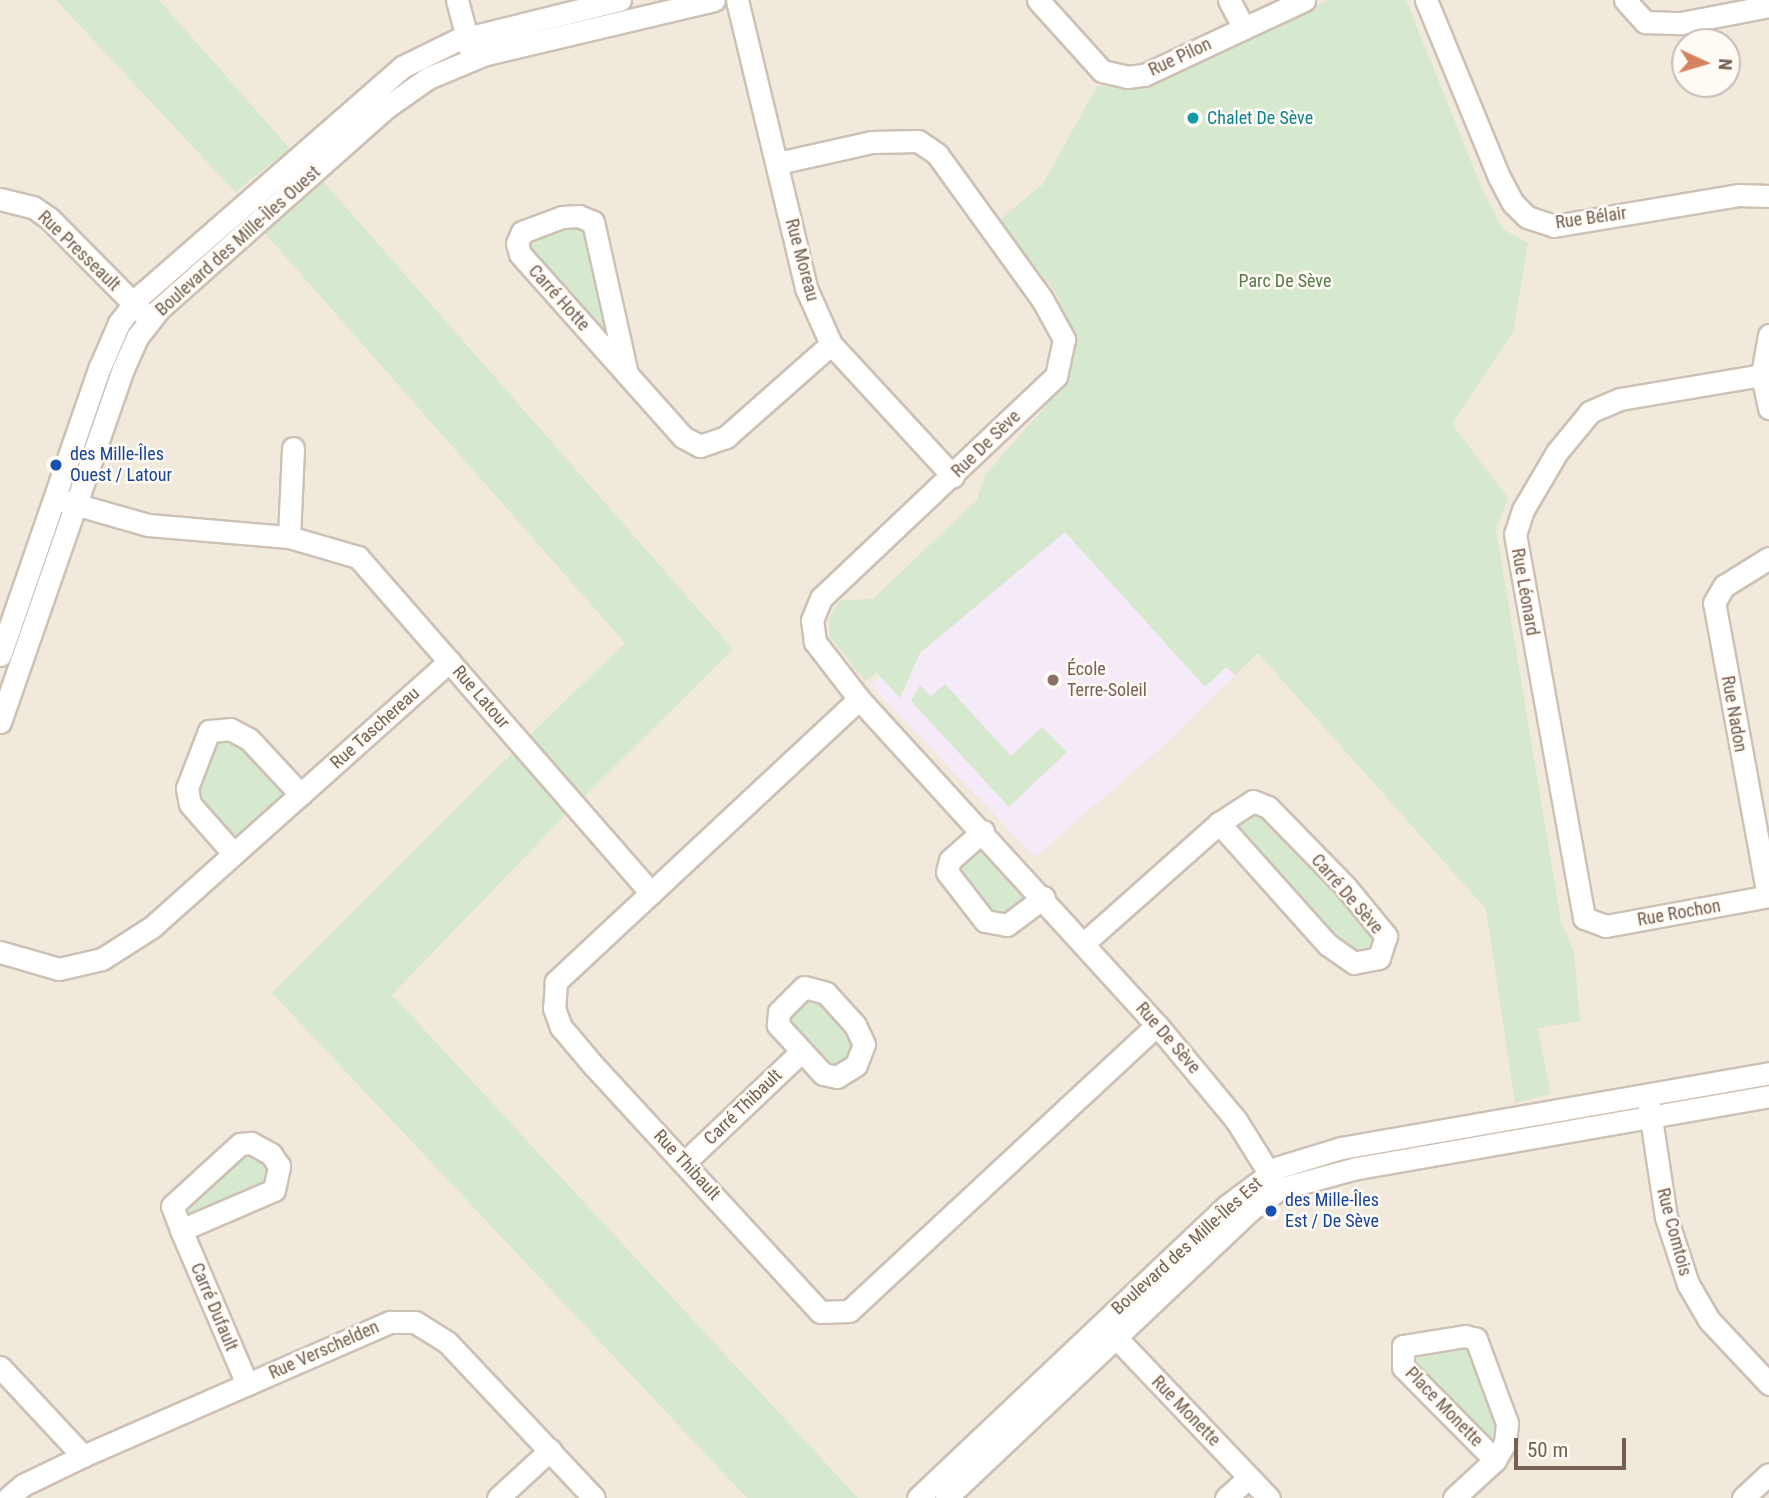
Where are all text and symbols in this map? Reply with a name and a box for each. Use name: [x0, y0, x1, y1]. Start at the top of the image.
north arrow: [1671, 28, 1741, 98]
street label: Rue Pilon: [1145, 33, 1215, 81]
text: N: [1714, 58, 1737, 71]
place label: Chalet De Sève: [1207, 107, 1313, 129]
marker: Chalet De Sève: [1185, 110, 1201, 126]
street label: Boulevard des Mille-Îles Ouest: [151, 161, 325, 321]
street label: Rue Bélair: [1554, 202, 1628, 234]
street label: Rue Presseault: [33, 206, 125, 296]
street label: Rue Moreau: [781, 216, 823, 304]
street label: Carré Hotte: [524, 260, 594, 336]
park label: Parc De Sève: [1239, 270, 1331, 292]
street label: Rue De Sève: [947, 406, 1025, 482]
place label: des Mille-Îles Ouest / Latour: [70, 444, 172, 486]
marker: des Mille-Îles Ouest / Latour: [48, 457, 64, 473]
street label: Rue Léonard: [1507, 547, 1543, 637]
place label: École Terre-Soleil: [1067, 659, 1147, 702]
street label: Rue Latour: [448, 661, 514, 733]
marker: École Terre-Soleil: [1045, 672, 1061, 688]
street label: Rue Nadon: [1717, 674, 1751, 754]
street label: Rue Taschereau: [326, 682, 424, 774]
street label: Carré De Sève: [1306, 850, 1388, 938]
street label: Rue Rochon: [1636, 895, 1722, 931]
street label: Rue De Sève: [1131, 998, 1205, 1078]
street label: Carré Thibault: [700, 1064, 786, 1150]
street label: Rue Thibault: [649, 1125, 725, 1205]
street label: Boulevard des Mille-Îles Est: [1107, 1173, 1267, 1319]
street label: Rue Comtois: [1652, 1186, 1696, 1278]
place label: des Mille-Îles Est / De Sève: [1285, 1190, 1379, 1232]
marker: des Mille-Îles Est / De Sève: [1263, 1203, 1279, 1219]
street label: Carré Dufault: [186, 1260, 242, 1354]
street label: Rue Verschelden: [266, 1316, 382, 1384]
street label: Place Monette: [1401, 1363, 1487, 1451]
street label: Rue Monette: [1147, 1371, 1225, 1451]
scale bar: [1517, 1424, 1629, 1468]
text: 50 m: [1527, 1438, 1568, 1462]

